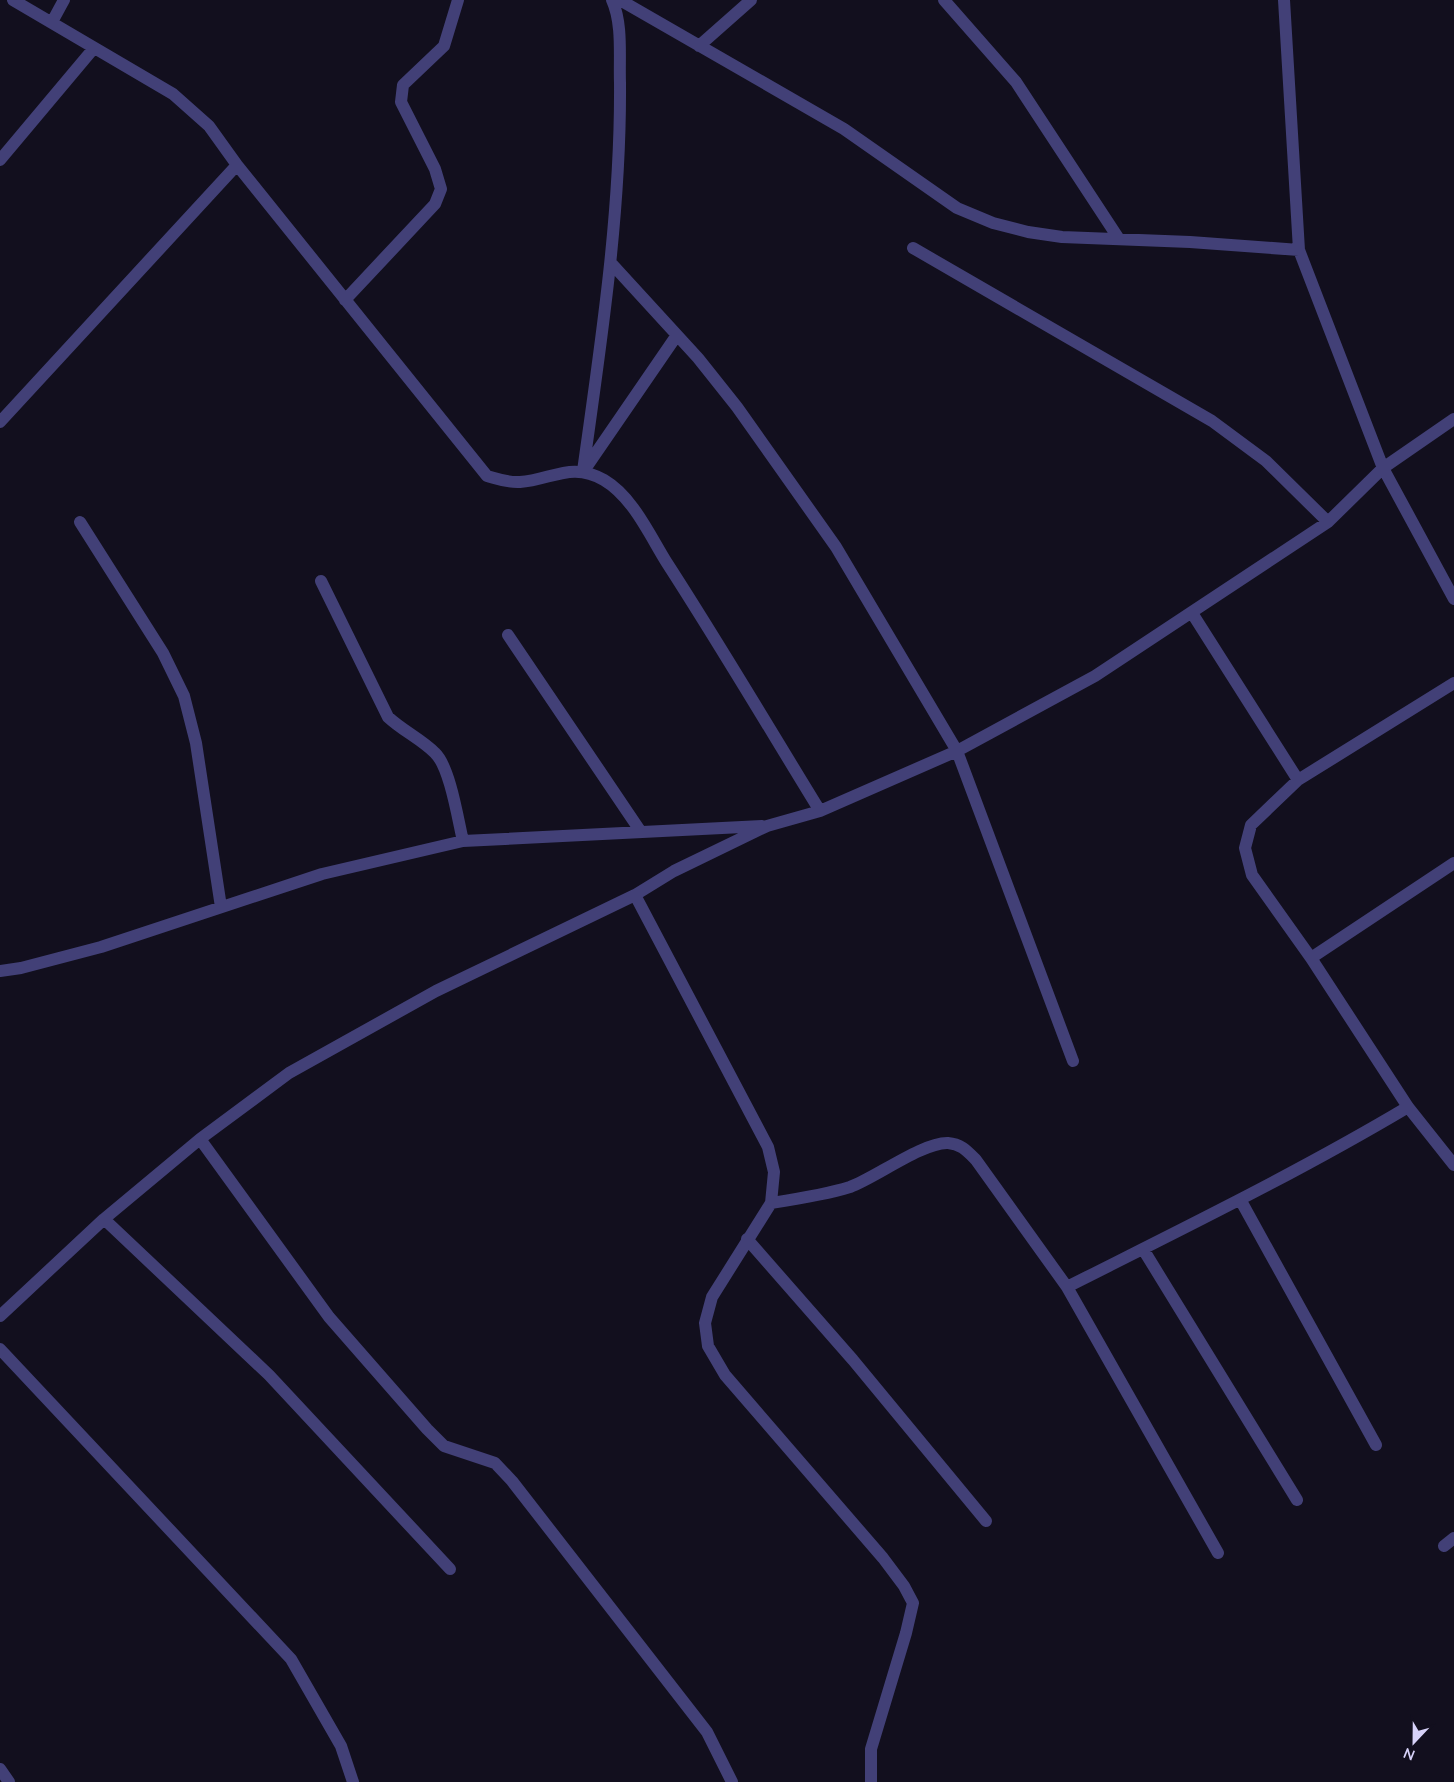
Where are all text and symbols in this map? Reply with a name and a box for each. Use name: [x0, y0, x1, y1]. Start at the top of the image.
north arrow: [1389, 1717, 1439, 1767]
text: N: [1401, 1745, 1417, 1764]

